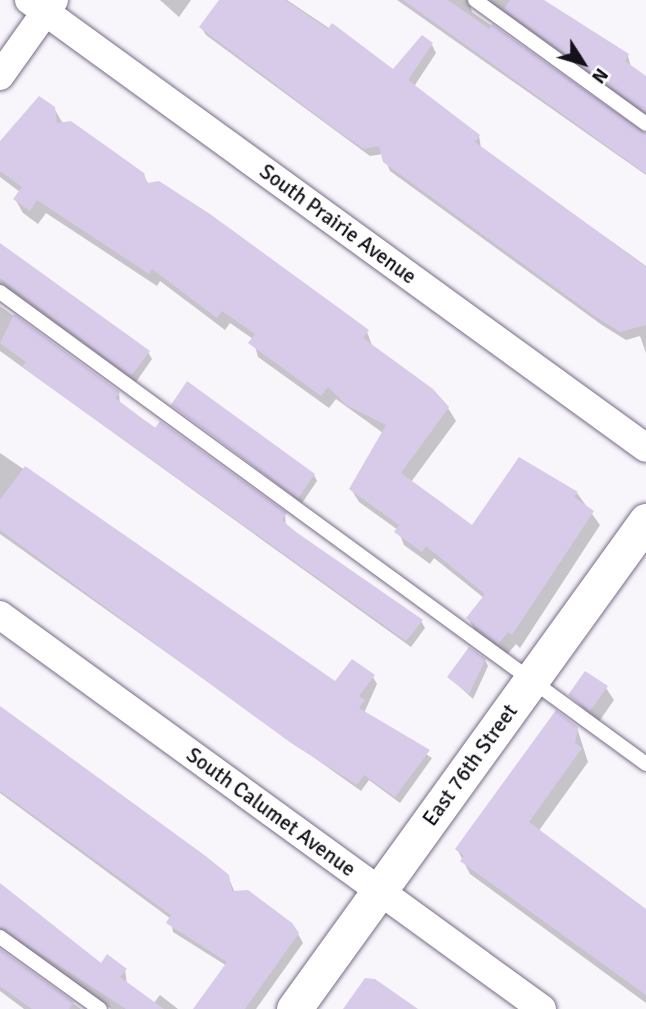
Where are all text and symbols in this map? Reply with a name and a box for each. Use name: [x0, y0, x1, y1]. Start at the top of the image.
north arrow: [548, 28, 618, 98]
text: N: [586, 63, 613, 88]
street label: South Prairie Avenue: [255, 159, 421, 289]
street label: East 76th Street: [417, 699, 523, 831]
street label: South Calumet Avenue: [181, 742, 361, 882]

